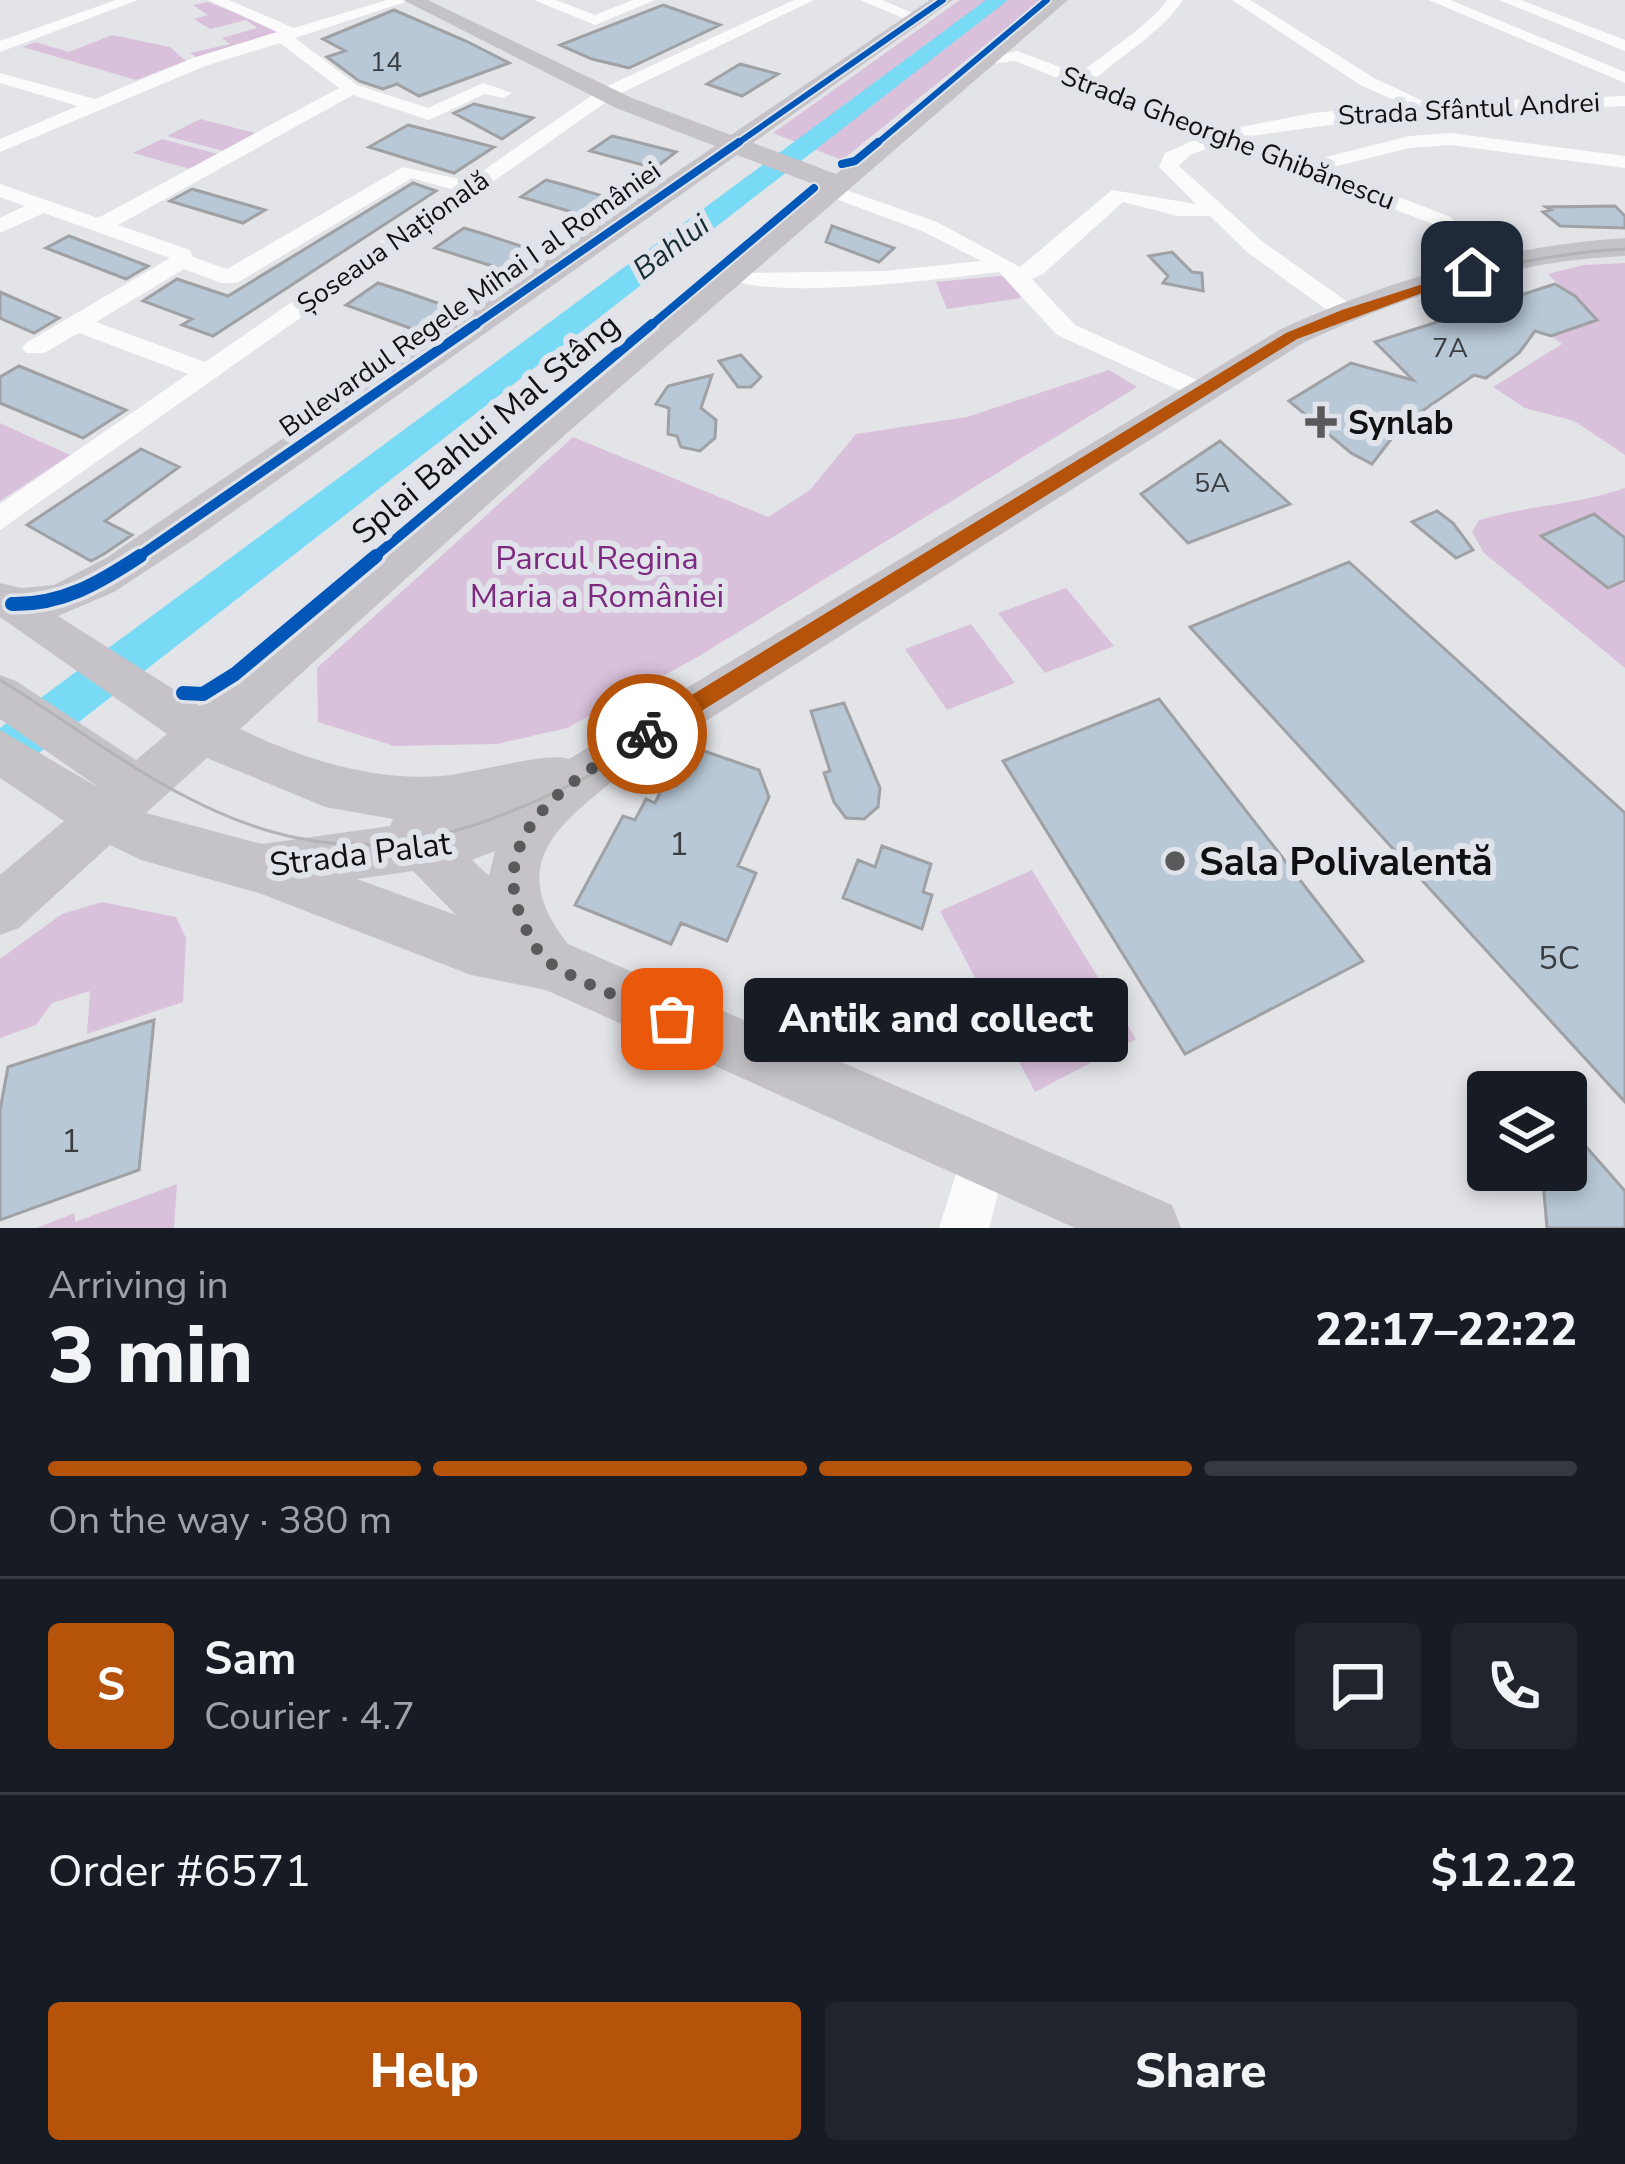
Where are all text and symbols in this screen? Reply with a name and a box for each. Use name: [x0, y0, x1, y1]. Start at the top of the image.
house number: 14: [370, 44, 402, 81]
street label: Strada Gheorghe Ghibănescu: [1056, 58, 1400, 219]
street label: Strada Sfântul Andrei: [1337, 84, 1601, 135]
street label: Bulevardul Regele Mihai I al României: [272, 153, 668, 446]
street label: Șoseaua Națională: [290, 162, 497, 323]
water label: Bahlui: [625, 205, 719, 290]
pin: [1421, 221, 1523, 323]
icon: home: [1439, 239, 1505, 305]
street label: Splai Bahlui Mal Stâng: [342, 304, 630, 555]
house number: 7A: [1432, 330, 1468, 367]
place label: Synlab: [1348, 401, 1454, 446]
marker: Synlab: [1305, 406, 1337, 438]
house number: 5A: [1194, 465, 1230, 502]
park label: Parcul Regina Maria a României: [470, 536, 724, 619]
courier: [587, 674, 707, 794]
icon: bike: [614, 701, 680, 767]
street label: Strada Palat: [267, 821, 454, 888]
house number: 1: [669, 822, 689, 867]
place label: Sala Polivalentă: [1199, 836, 1493, 889]
marker: Sala Polivalentă: [1162, 848, 1188, 874]
house number: 5C: [1538, 936, 1580, 981]
pin: [621, 968, 723, 1070]
callout: Antik and collect: [744, 977, 1128, 1061]
icon: bag: [639, 986, 705, 1052]
text: Antik and collect: [779, 993, 1093, 1046]
map controls: [1467, 1071, 1587, 1191]
button: layers: [1467, 1071, 1587, 1191]
house number: 1: [61, 1119, 81, 1164]
text: Arriving in: [48, 1259, 229, 1312]
text: 22:17–22:22: [1315, 1300, 1577, 1361]
text: 3 min: [48, 1303, 253, 1410]
text: On the way · 380 m: [48, 1494, 392, 1547]
button: chat: [1295, 1623, 1421, 1749]
button: phone: [1451, 1623, 1577, 1749]
text: Sam: [204, 1629, 296, 1690]
text: S: [97, 1655, 125, 1716]
text: Courier · 4.7: [204, 1690, 415, 1743]
text: Order #6571: [48, 1841, 311, 1902]
text: $12.22: [1431, 1841, 1577, 1902]
button: Help: [48, 2002, 801, 2140]
button: Share: [825, 2002, 1577, 2140]

